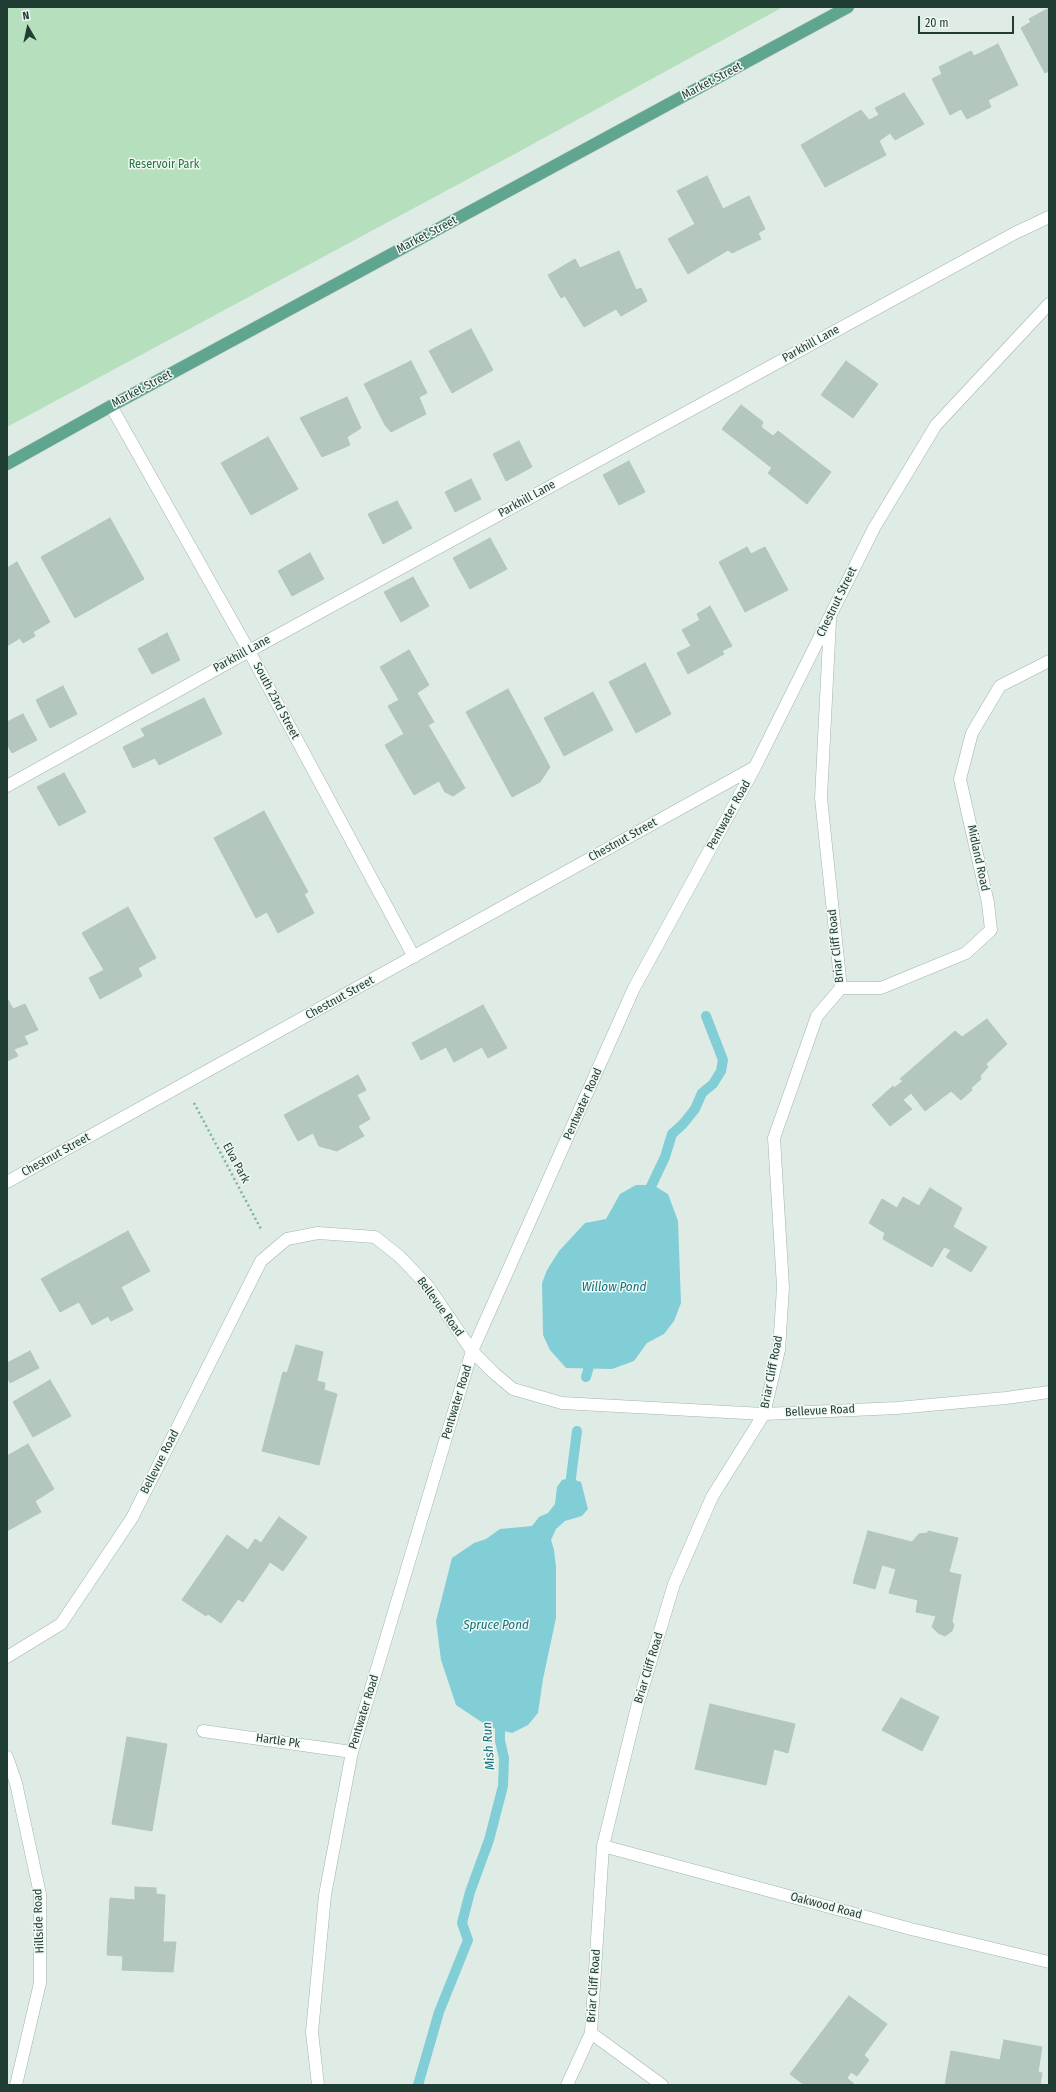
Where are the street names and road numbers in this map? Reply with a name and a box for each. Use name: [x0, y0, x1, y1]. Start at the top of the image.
street label: Market Street: [679, 59, 745, 103]
street label: Market Street: [394, 213, 460, 257]
street label: Parkhill Lane: [780, 322, 842, 366]
street label: Market Street: [109, 367, 175, 411]
street label: Parkhill Lane: [496, 477, 558, 521]
street label: Chestnut Street: [814, 565, 860, 639]
street label: Parkhill Lane: [211, 632, 273, 676]
street label: South 23rd Street: [250, 660, 302, 742]
street label: Pentwater Road: [704, 778, 754, 852]
street label: Chestnut Street: [586, 815, 660, 865]
street label: Midland Road: [964, 824, 992, 892]
street label: Briar Cliff Road: [825, 909, 847, 983]
street label: Chestnut Street: [303, 973, 377, 1023]
street label: Pentwater Road: [561, 1066, 605, 1142]
street label: Chestnut Street: [19, 1130, 93, 1180]
street label: Elva Park: [219, 1140, 253, 1186]
street label: Bellevue Road: [414, 1274, 466, 1340]
street label: Briar Cliff Road: [758, 1334, 786, 1410]
street label: Pentwater Road: [439, 1363, 475, 1441]
street label: Bellevue Road: [785, 1402, 855, 1420]
street label: Bellevue Road: [138, 1428, 182, 1496]
street label: Briar Cliff Road: [631, 1631, 667, 1705]
street label: Pentwater Road: [346, 1673, 382, 1751]
street label: Hartle Pk: [255, 1731, 301, 1751]
street label: Hillside Road: [31, 1888, 47, 1954]
street label: Oakwood Road: [789, 1890, 863, 1922]
street label: Briar Cliff Road: [584, 1949, 604, 2023]

